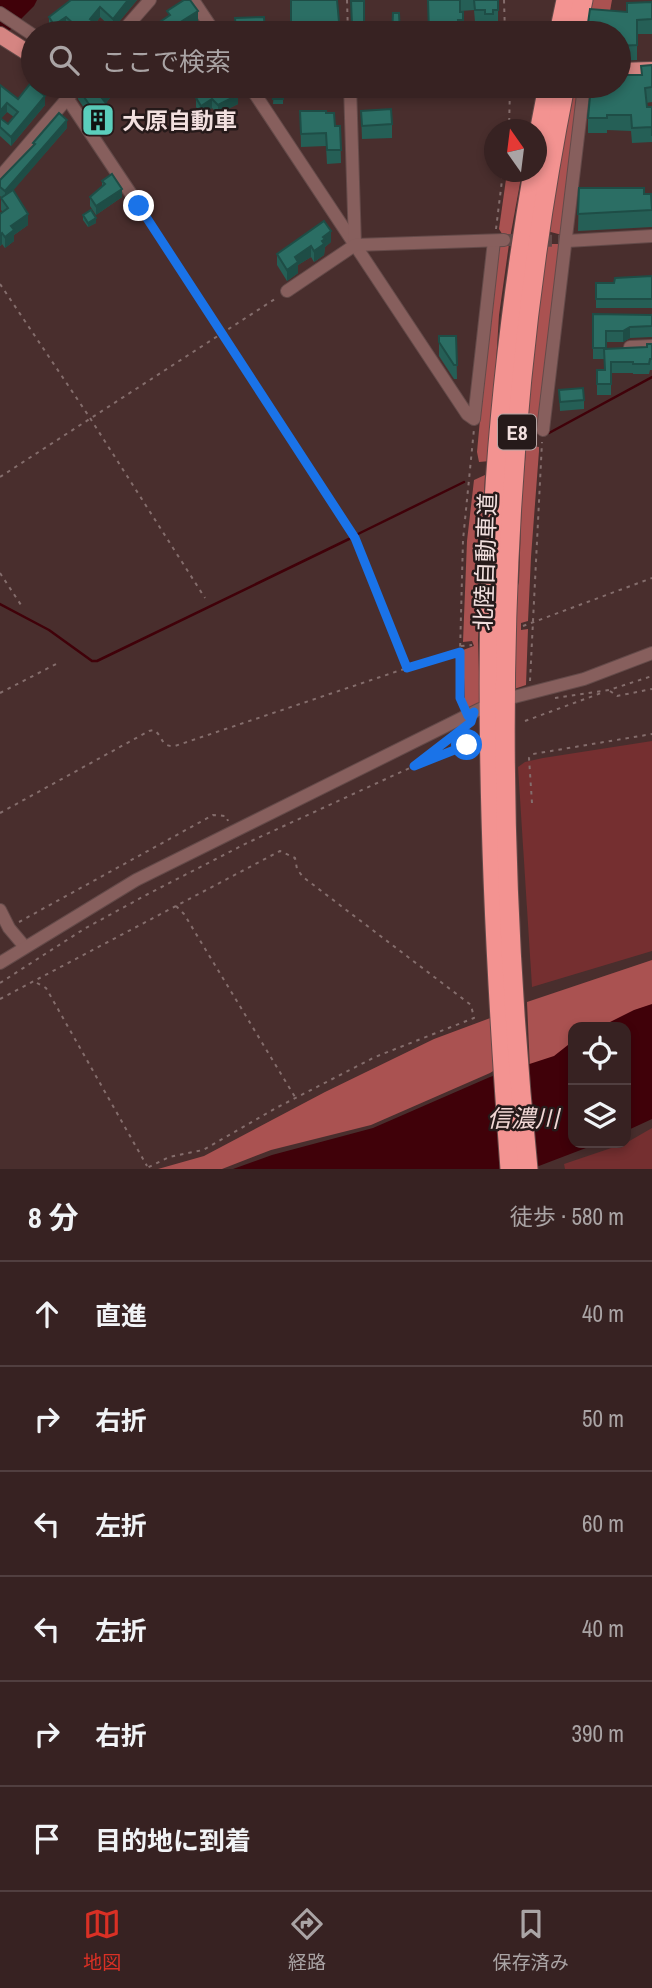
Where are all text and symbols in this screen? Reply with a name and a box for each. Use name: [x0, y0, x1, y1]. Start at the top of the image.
search box: [21, 21, 631, 98]
icon: search: [45, 41, 83, 79]
text: ここで検索: [101, 44, 231, 79]
building icon: 大原自動車: [79, 101, 117, 139]
place label: 大原自動車: [122, 105, 237, 136]
north arrow: [484, 119, 547, 182]
route end: [123, 190, 154, 221]
road number: E8: [498, 414, 536, 450]
street label: 北陸自動車道: [467, 493, 503, 631]
route start: [451, 729, 482, 760]
map controls: [568, 1022, 631, 1148]
button: locate: [568, 1022, 631, 1085]
button: layers: [568, 1085, 631, 1148]
water label: 信濃川: [487, 1102, 562, 1134]
text: 8 分: [28, 1197, 79, 1237]
text: 徒歩 · 580 m: [510, 1201, 624, 1232]
icon: ahead: [28, 1295, 66, 1333]
text: 直進: [95, 1298, 147, 1333]
text: 40 m: [582, 1298, 624, 1329]
icon: right: [28, 1400, 66, 1438]
text: 右折: [95, 1403, 147, 1438]
text: 50 m: [582, 1403, 624, 1434]
icon: left: [28, 1505, 66, 1543]
text: 左折: [95, 1508, 147, 1543]
text: 60 m: [582, 1508, 624, 1539]
icon: left: [28, 1610, 66, 1648]
text: 左折: [95, 1613, 147, 1648]
text: 40 m: [582, 1613, 624, 1644]
icon: right: [28, 1715, 66, 1753]
text: 右折: [95, 1718, 147, 1753]
text: 390 m: [572, 1718, 624, 1749]
icon: arrive: [28, 1820, 66, 1858]
text: 目的地に到着: [95, 1823, 251, 1858]
tab: 地図: [83, 1905, 121, 1975]
tab: 経路: [288, 1905, 326, 1975]
tab: 保存済み: [493, 1905, 569, 1975]

